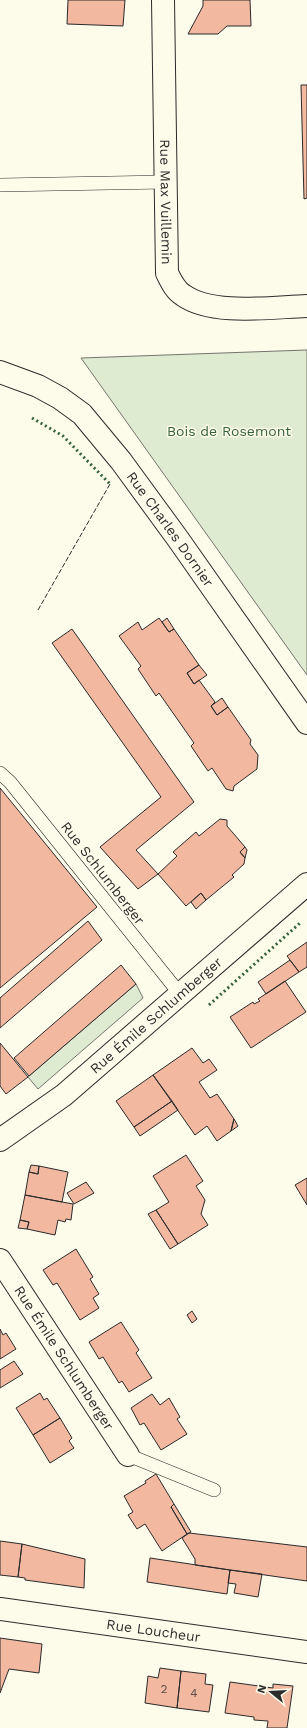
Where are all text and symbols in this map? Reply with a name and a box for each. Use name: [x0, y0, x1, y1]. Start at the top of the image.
street label: Rue Max Vuillemin: [157, 139, 175, 265]
park label: Bois de Rosemont: [167, 423, 291, 439]
street label: Rue Charles Dornier: [124, 469, 217, 590]
street label: Rue Schlumberger: [58, 818, 148, 928]
street label: Rue Émile Schlumberger: [87, 954, 225, 1077]
street label: Rue Émile Schlumberger: [11, 1283, 117, 1433]
street label: Rue Loucheur: [105, 1616, 202, 1645]
north arrow: [251, 1672, 291, 1712]
house number: 2: [161, 1682, 168, 1696]
text: N: [255, 1683, 269, 1695]
house number: 4: [190, 1686, 198, 1700]

